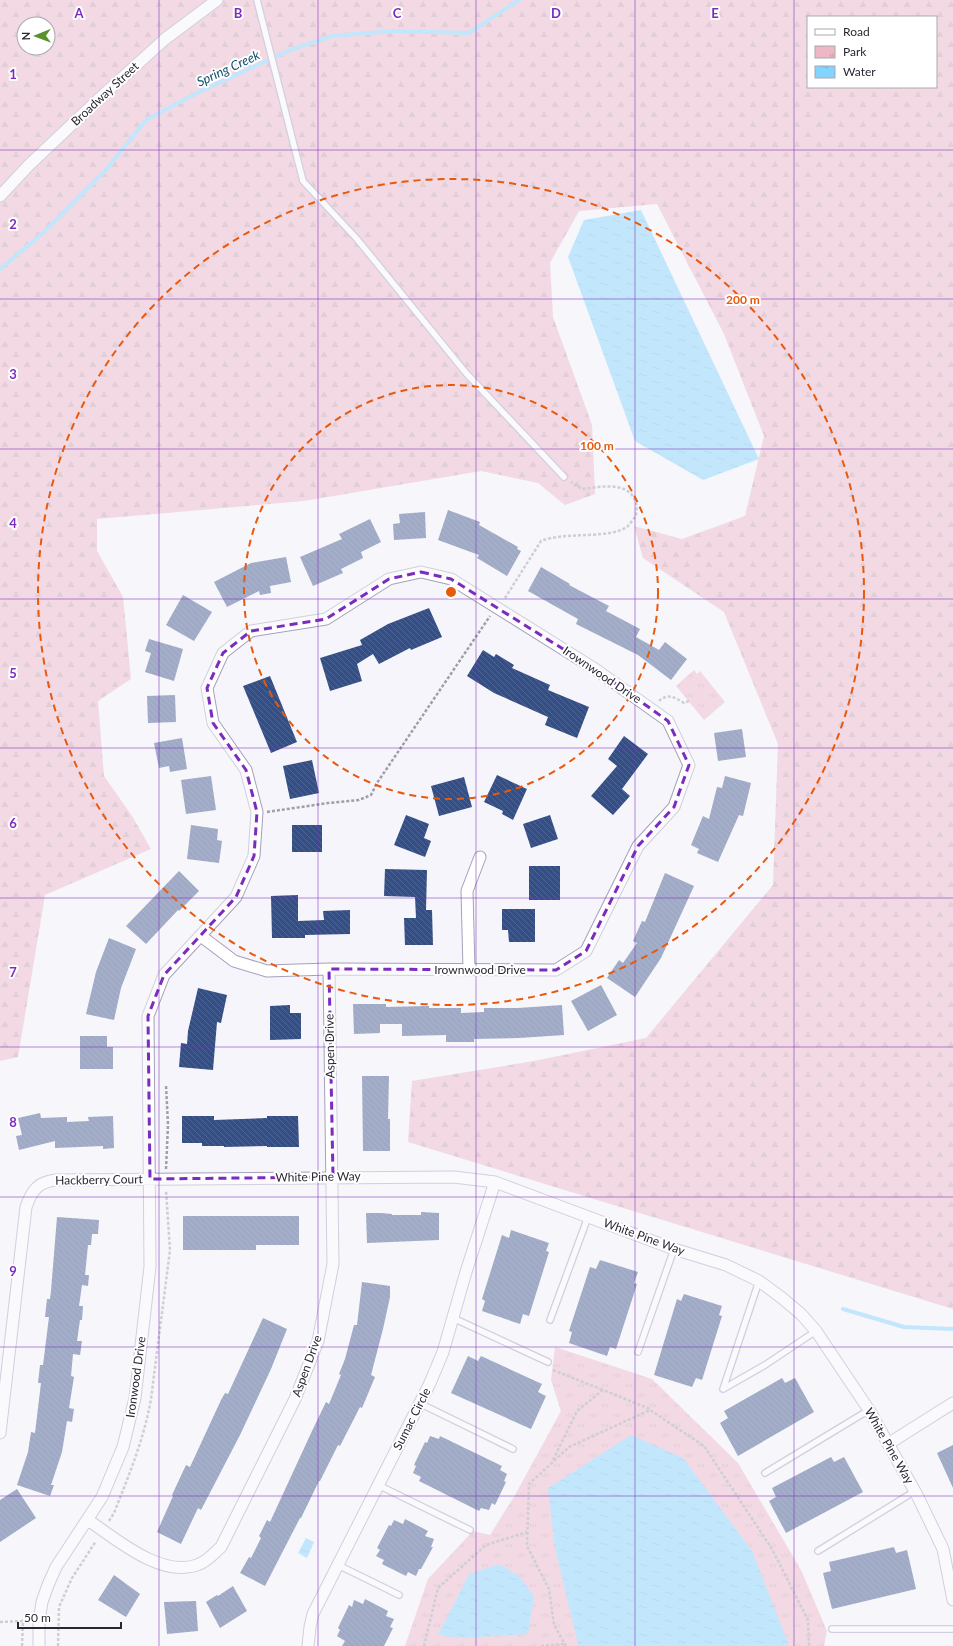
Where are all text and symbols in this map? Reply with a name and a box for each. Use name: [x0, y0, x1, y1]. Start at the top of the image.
text: A: [73, 5, 84, 21]
text: B: [234, 5, 243, 21]
text: C: [393, 5, 402, 21]
text: D: [551, 5, 561, 21]
text: E: [711, 5, 719, 21]
north arrow: [16, 16, 56, 56]
legend: [807, 16, 937, 88]
text: Road: [843, 24, 870, 39]
text: N: [19, 32, 32, 41]
text: Park: [843, 44, 867, 59]
water label: Spring Creek: [194, 46, 263, 90]
street label: Broadway Street: [68, 58, 142, 129]
text: Water: [843, 64, 876, 79]
text: 1: [9, 66, 17, 82]
text: 2: [9, 216, 17, 232]
text: 200 m: [726, 292, 760, 307]
text: 3: [9, 366, 17, 382]
text: 100 m: [580, 438, 614, 453]
text: 4: [9, 515, 17, 531]
centre of rings: [444, 585, 458, 599]
street label: Irownwood Drive: [560, 643, 644, 706]
text: 5: [9, 665, 17, 681]
text: 6: [9, 815, 17, 831]
street label: Irownwood Drive: [434, 962, 526, 977]
text: 7: [9, 964, 17, 980]
street label: Aspen Drive: [321, 1013, 338, 1079]
text: 8: [9, 1114, 17, 1130]
street label: White Pine Way: [275, 1168, 362, 1185]
street label: Hackberry Court: [55, 1171, 144, 1188]
street label: White Pine Way: [601, 1215, 688, 1258]
text: 9: [9, 1263, 17, 1279]
street label: Aspen Drive: [288, 1333, 325, 1399]
street label: Ironwood Drive: [122, 1335, 149, 1419]
street label: Sumac Circle: [390, 1385, 434, 1452]
street label: White Pine Way: [862, 1405, 918, 1487]
scale bar: [18, 1604, 121, 1630]
text: 50 m: [24, 1610, 51, 1625]

